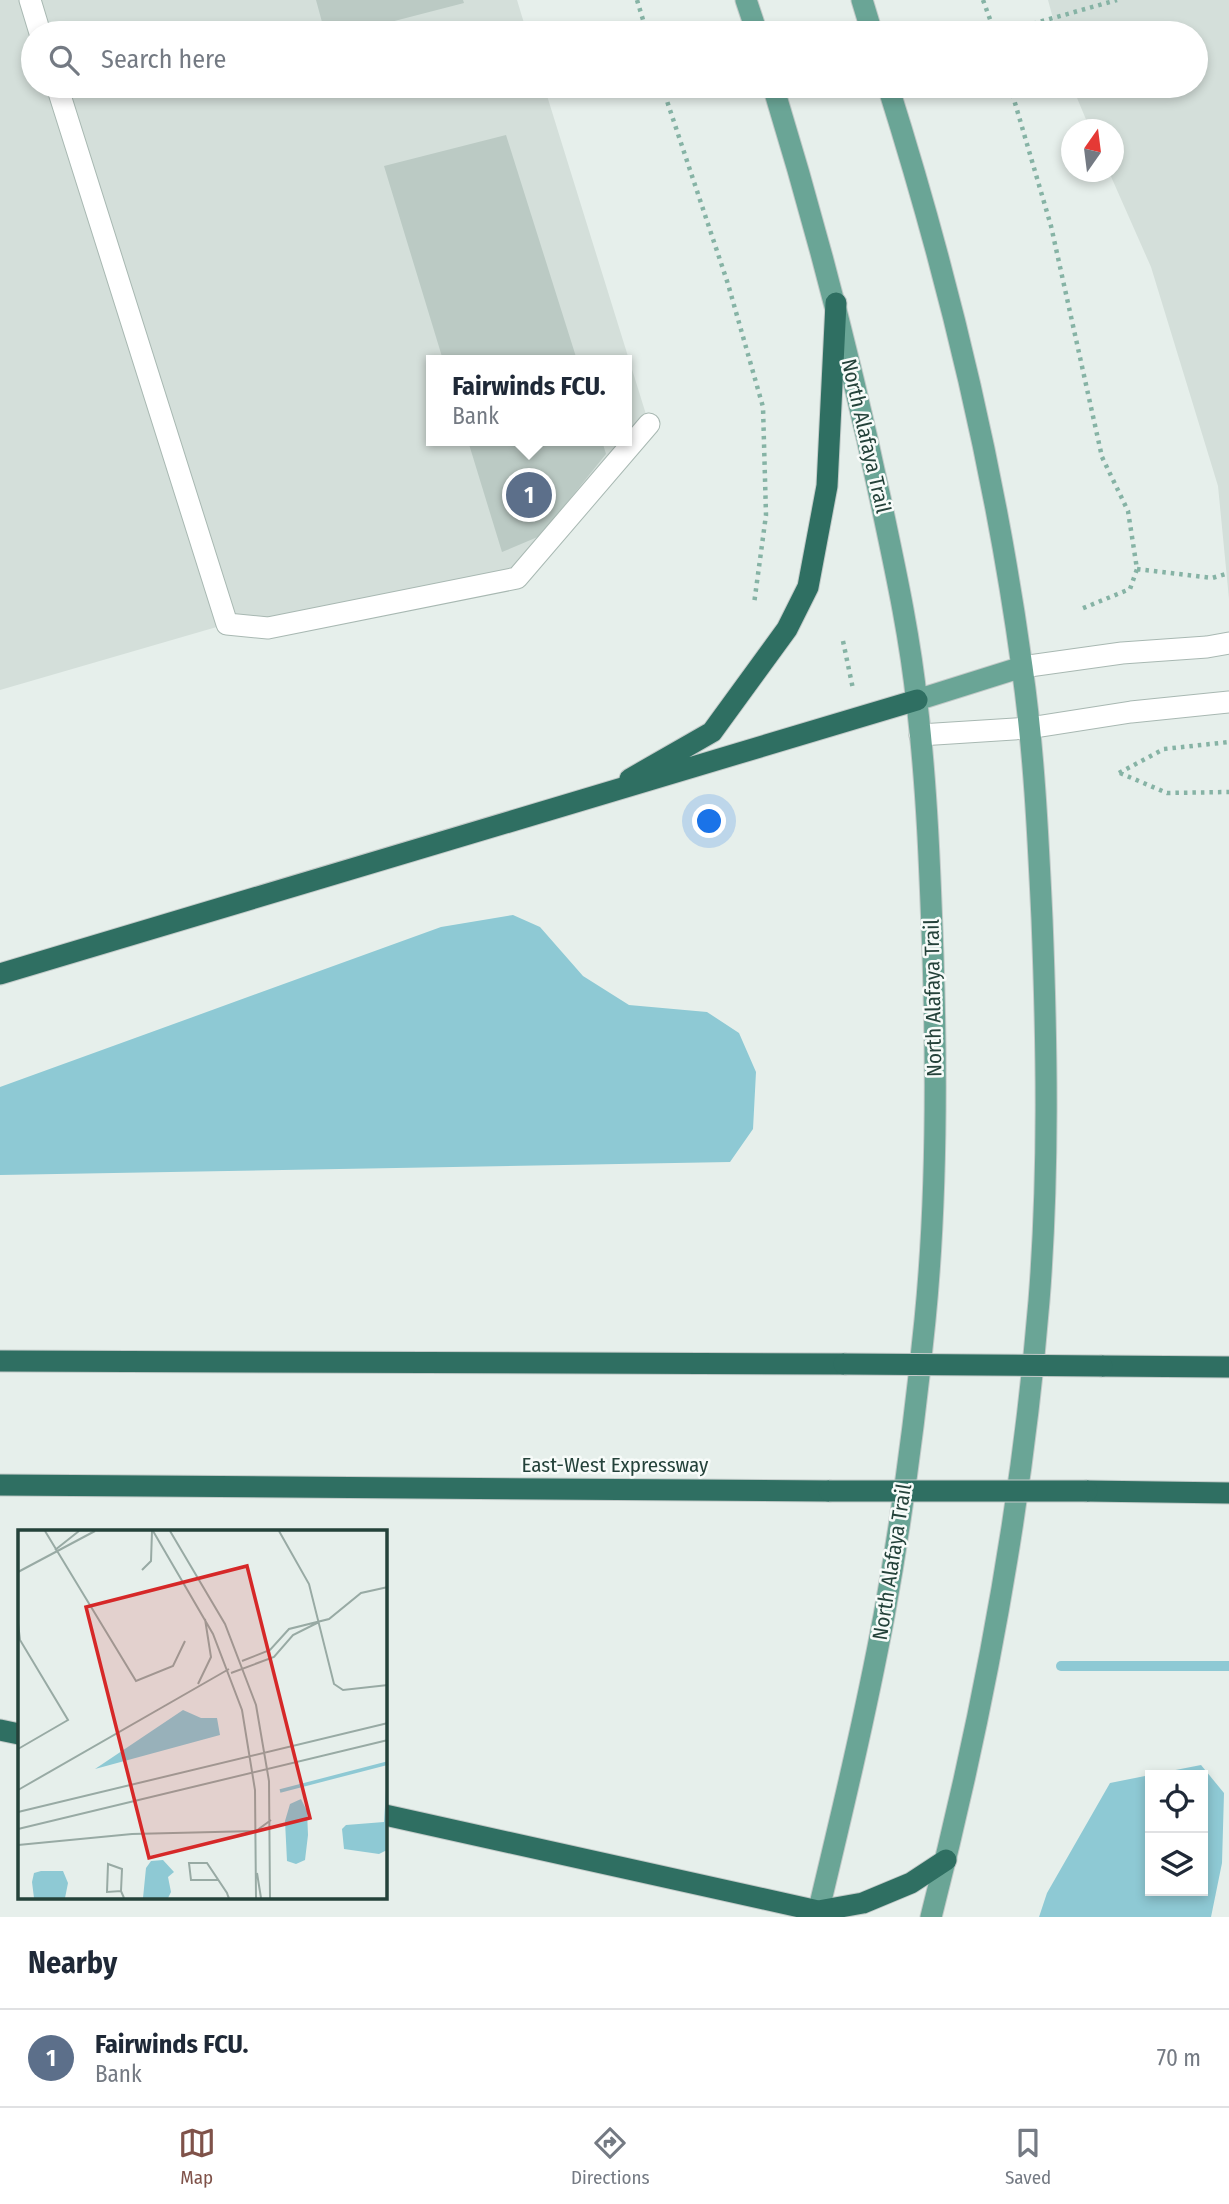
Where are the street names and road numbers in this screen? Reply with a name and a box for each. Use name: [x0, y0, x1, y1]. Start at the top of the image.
street label: North Alafaya Trail: [836, 356, 897, 516]
street label: North Alafaya Trail: [919, 918, 947, 1077]
street label: East-West Expressway: [522, 1452, 709, 1478]
street label: North Alafaya Trail: [867, 1482, 917, 1642]

